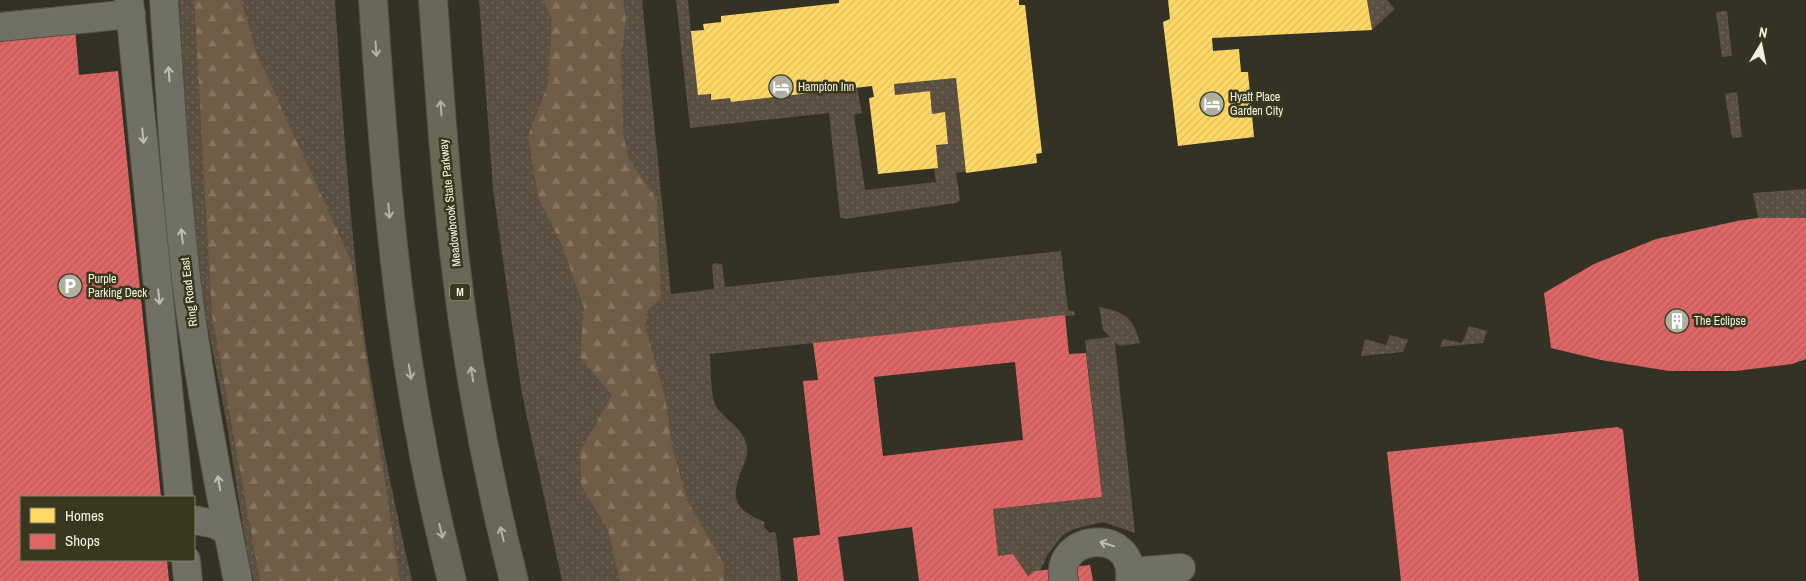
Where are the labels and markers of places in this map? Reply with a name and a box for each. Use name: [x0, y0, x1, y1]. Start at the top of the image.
hotel icon: Hampton Inn: [768, 74, 794, 100]
place label: Hampton Inn: [798, 79, 854, 95]
place label: Hyatt Place Garden City: [1230, 89, 1283, 119]
hotel icon: Hyatt Place Garden City: [1199, 91, 1225, 117]
place label: Purple Parking Deck: [88, 271, 147, 301]
parking icon: Purple Parking Deck: [57, 273, 83, 299]
building icon: The Eclipse: [1664, 308, 1690, 334]
place label: The Eclipse: [1694, 313, 1746, 329]

